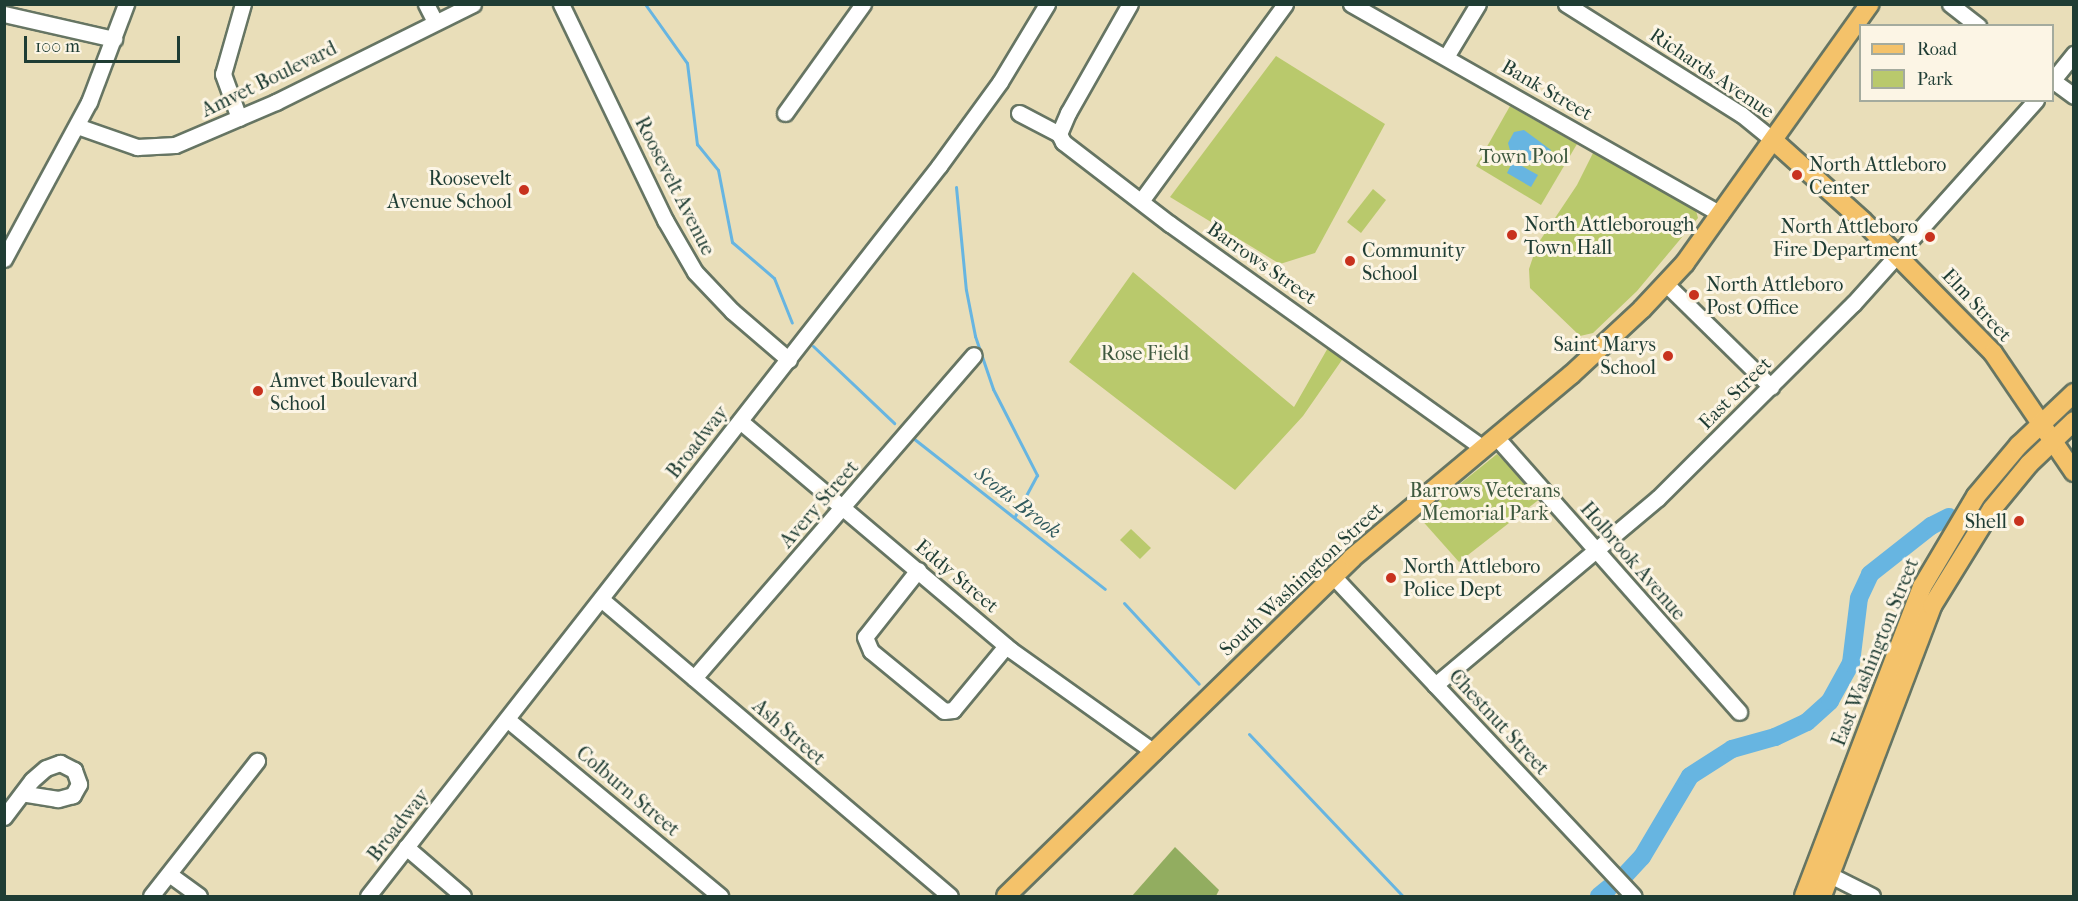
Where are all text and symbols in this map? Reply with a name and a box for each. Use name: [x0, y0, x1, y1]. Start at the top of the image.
street label: Richards Avenue: [1645, 23, 1779, 123]
scale bar: [27, 24, 183, 62]
legend: [1859, 24, 2054, 102]
text: 100 m: [35, 36, 80, 57]
street label: Amvet Boulevard: [197, 36, 341, 122]
text: Road: [1917, 39, 1957, 60]
street label: Bank Street: [1497, 54, 1597, 126]
text: Park: [1917, 69, 1953, 90]
street label: Roosevelt Avenue: [630, 113, 720, 259]
park label: Town Pool: [1479, 144, 1569, 168]
place label: North Attleboro Center: [1809, 152, 1946, 199]
place label: Roosevelt Avenue School: [387, 166, 512, 213]
marker: North Attleboro Center: [1790, 168, 1804, 182]
marker: Roosevelt Avenue School: [517, 183, 531, 197]
place label: North Attleborough Town Hall: [1524, 212, 1694, 259]
place label: North Attleboro Fire Department: [1773, 214, 1918, 261]
street label: Barrows Street: [1203, 216, 1321, 310]
marker: North Attleborough Town Hall: [1505, 228, 1519, 242]
marker: North Attleboro Fire Department: [1923, 230, 1937, 244]
place label: Community School: [1362, 238, 1465, 285]
marker: Community School: [1343, 254, 1357, 268]
street label: Elm Street: [1937, 263, 2017, 347]
place label: North Attleboro Post Office: [1706, 272, 1843, 319]
marker: North Attleboro Post Office: [1687, 288, 1701, 302]
place label: Saint Marys School: [1554, 332, 1656, 379]
park label: Rose Field: [1101, 341, 1189, 365]
marker: Saint Marys School: [1661, 349, 1675, 363]
street label: East Street: [1694, 352, 1776, 434]
place label: Amvet Boulevard School: [270, 368, 418, 415]
marker: Amvet Boulevard School: [251, 384, 265, 398]
street label: Broadway: [661, 401, 733, 483]
street label: Avery Street: [774, 455, 864, 553]
water label: Scotts Brook: [970, 460, 1066, 544]
park label: Barrows Veterans Memorial Park: [1409, 479, 1561, 526]
street label: South Washington Street: [1214, 497, 1388, 661]
street label: Holbrook Avenue: [1575, 497, 1691, 625]
place label: Shell: [1965, 509, 2007, 533]
marker: Shell: [2012, 514, 2026, 528]
street label: Eddy Street: [910, 534, 1004, 618]
place label: North Attleboro Police Dept: [1403, 554, 1540, 601]
street label: East Washington Street: [1826, 554, 1924, 750]
marker: North Attleboro Police Dept: [1384, 571, 1398, 585]
street label: Chestnut Street: [1444, 664, 1554, 780]
street label: Ash Street: [748, 694, 830, 770]
street label: Colburn Street: [571, 741, 685, 841]
street label: Broadway: [362, 784, 434, 866]

